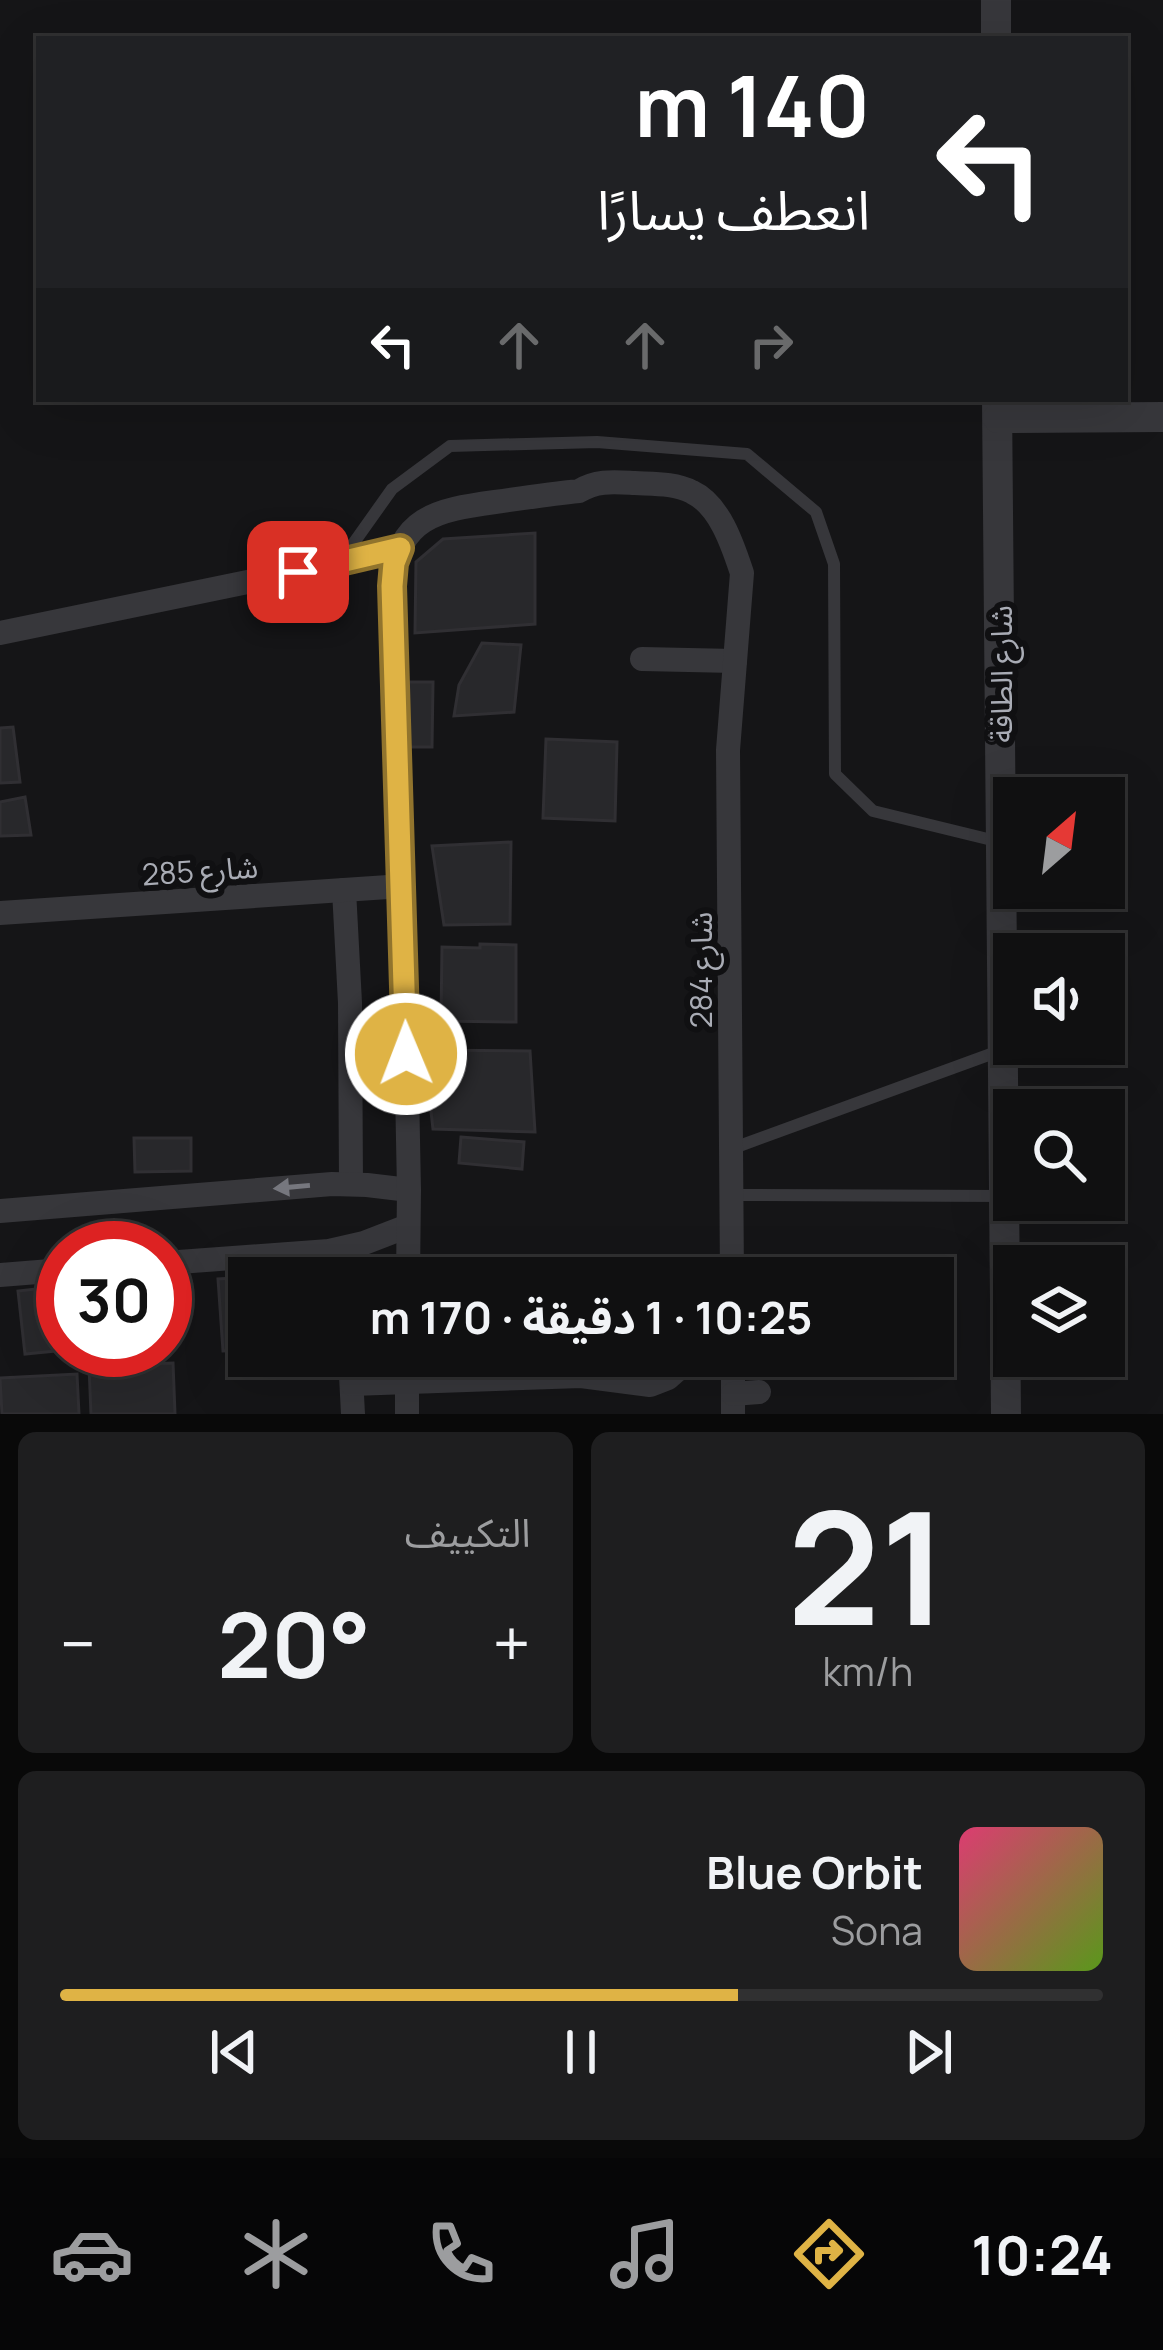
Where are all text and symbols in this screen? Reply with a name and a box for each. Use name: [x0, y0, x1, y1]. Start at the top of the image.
text: 140 m: [634, 47, 870, 162]
icon: left: [912, 84, 1068, 240]
text: انعطف يسارًا: [597, 172, 870, 246]
icon: left: [360, 312, 426, 378]
icon: ahead: [486, 312, 552, 378]
icon: ahead: [612, 312, 678, 378]
icon: right: [738, 312, 804, 378]
pin: [247, 521, 349, 623]
icon: arrive: [265, 539, 331, 605]
street label: شارع الطاقة: [980, 605, 1024, 743]
north arrow: [993, 777, 1125, 909]
map controls: [993, 777, 1125, 1377]
street label: شارع 285: [141, 845, 260, 898]
street label: شارع 284: [680, 912, 724, 1028]
button: sound: [993, 933, 1125, 1065]
position arrow: [343, 991, 469, 1117]
button: search: [993, 1089, 1125, 1221]
one-way arrow: [273, 1178, 310, 1197]
speed limit sign: 30: [36, 1221, 192, 1377]
button: layers: [993, 1245, 1125, 1377]
text: 10:25 · 1 دقيقة · 170 m: [370, 1286, 812, 1348]
text: 21: [787, 1459, 948, 1672]
text: التكييف: [405, 1505, 531, 1559]
text: 20°: [217, 1582, 371, 1705]
text: −: [60, 1598, 96, 1688]
text: +: [492, 1598, 531, 1688]
text: km/h: [822, 1644, 913, 1698]
text: Blue Orbit: [706, 1841, 923, 1903]
text: Sona: [831, 1903, 923, 1957]
icon: previous: [201, 2019, 267, 2085]
icon: pause: [548, 2019, 614, 2085]
icon: next: [896, 2019, 962, 2085]
icon: car: [50, 2212, 134, 2296]
icon: climate: [234, 2212, 318, 2296]
icon: phone: [419, 2212, 503, 2296]
icon: music: [603, 2212, 687, 2296]
icon: directions: [787, 2212, 871, 2296]
text: 10:24: [971, 2217, 1113, 2291]

